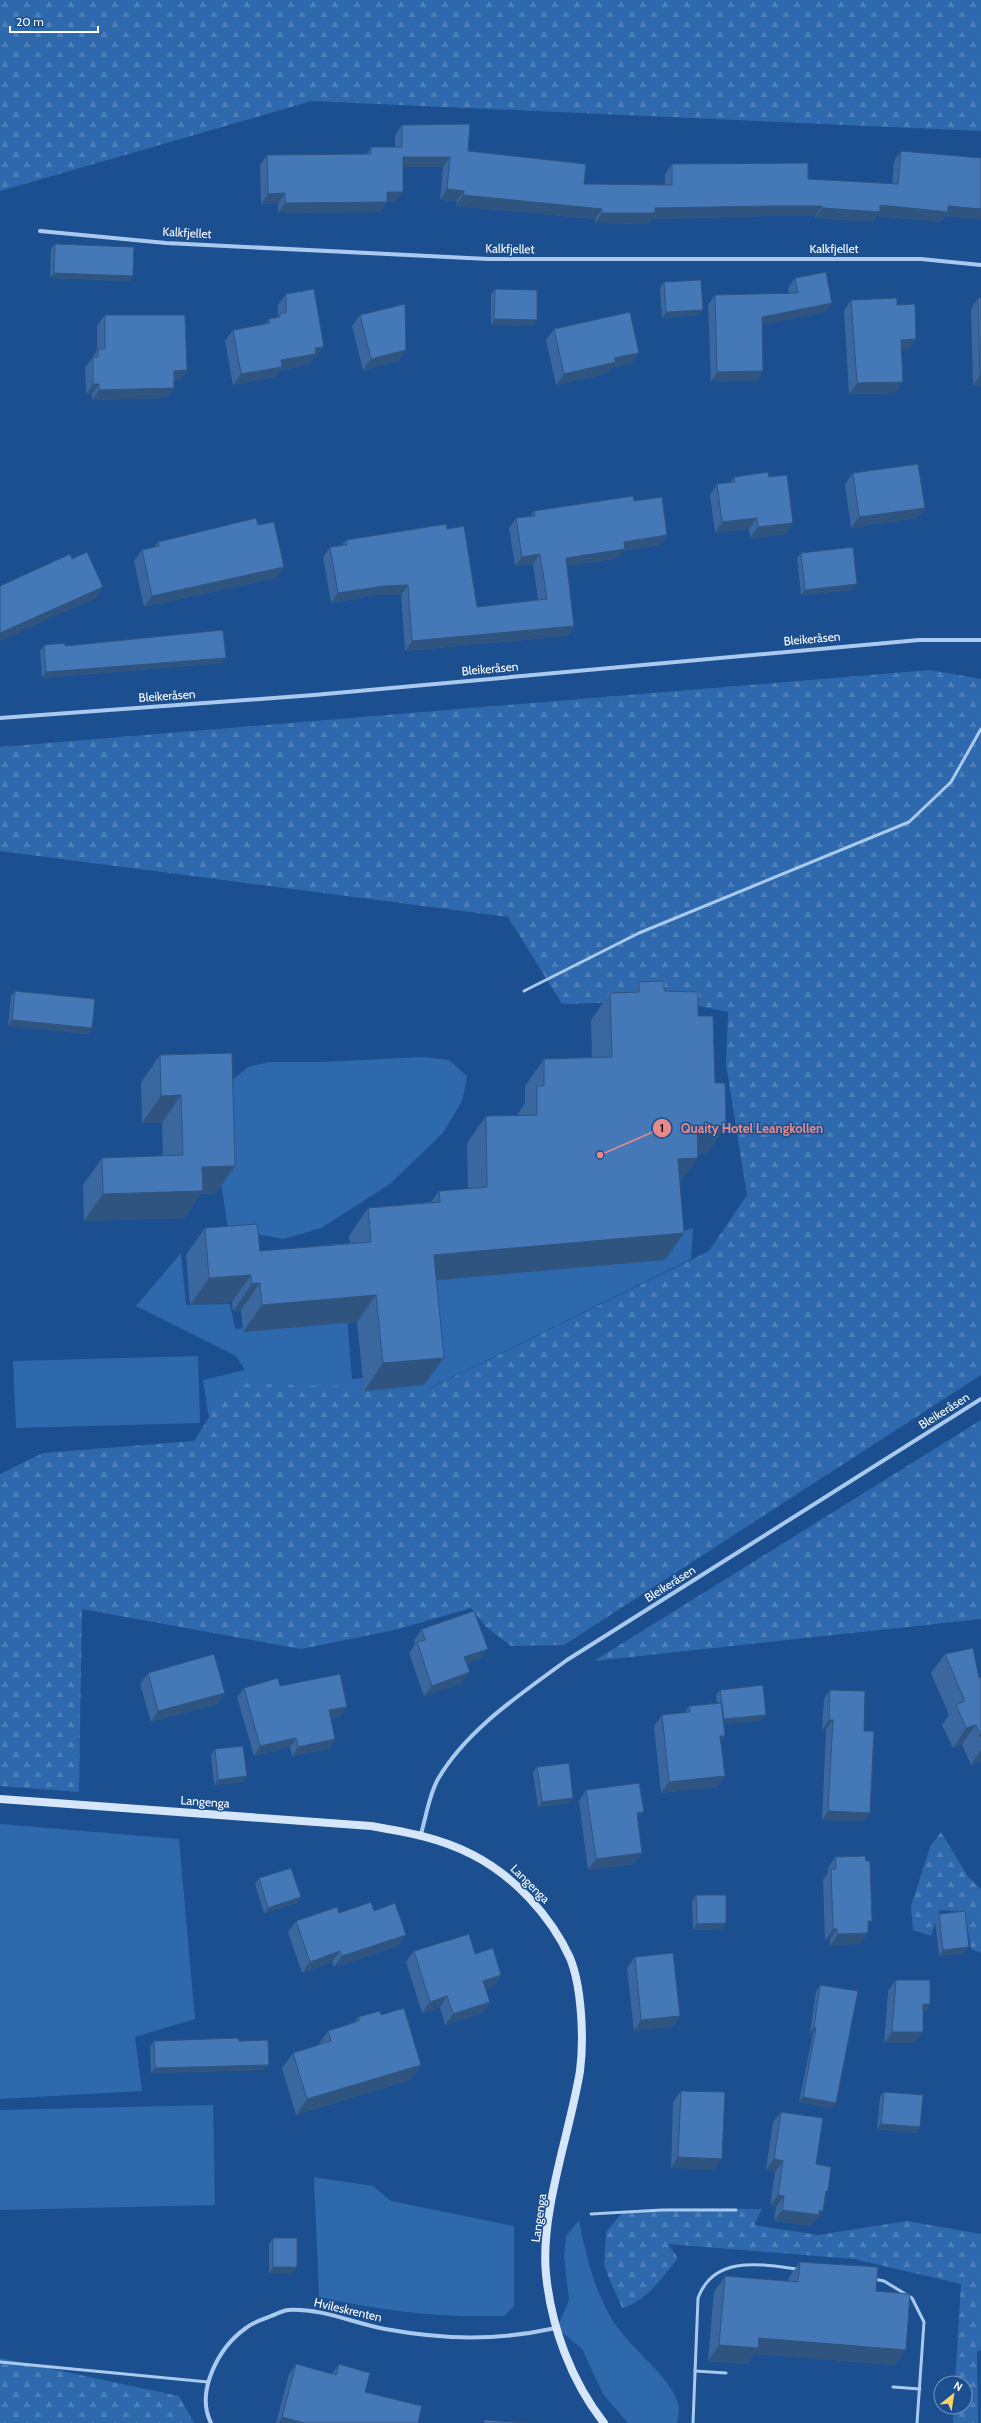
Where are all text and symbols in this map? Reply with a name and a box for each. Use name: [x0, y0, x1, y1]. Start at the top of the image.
scale bar: [10, 8, 98, 34]
text: 20 m: [16, 14, 44, 29]
street label: Kalkfjellet: [162, 224, 212, 241]
street label: Kalkfjellet: [485, 241, 535, 256]
street label: Kalkfjellet: [809, 241, 859, 256]
street label: Bleikeråsen: [783, 629, 841, 648]
street label: Bleikeråsen: [461, 659, 519, 678]
street label: Bleikeråsen: [138, 686, 196, 705]
callout: Quaity Hotel Leangkollen: [652, 1116, 831, 1141]
text: 1: [660, 1120, 664, 1135]
text: Quaity Hotel Leangkollen: [681, 1120, 823, 1136]
street label: Bleikeråsen: [916, 1389, 972, 1432]
street label: Bleikeråsen: [642, 1562, 698, 1605]
street label: Langenga: [180, 1792, 230, 1811]
street label: Langenga: [508, 1861, 553, 1906]
street label: Langenga: [528, 2192, 549, 2243]
street label: Hvileskrenten: [313, 2294, 384, 2325]
north arrow: [933, 2375, 973, 2415]
text: N: [951, 2378, 965, 2394]

